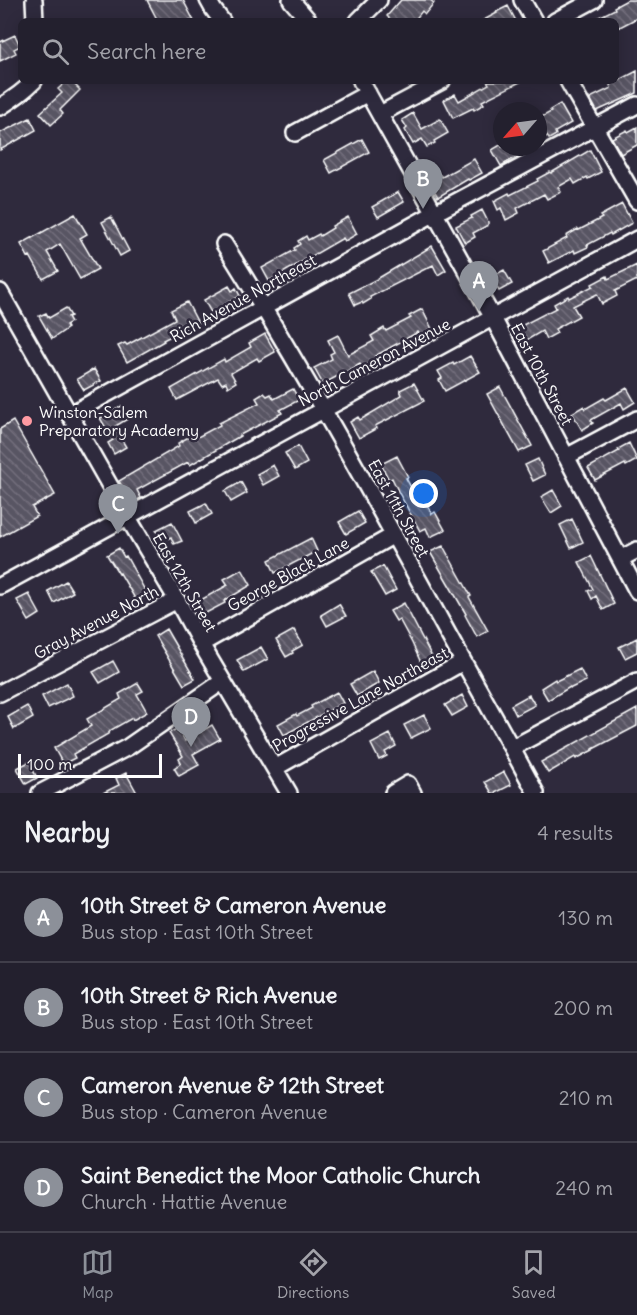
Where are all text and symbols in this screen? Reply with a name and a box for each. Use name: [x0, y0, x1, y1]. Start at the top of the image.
search box: [18, 18, 619, 84]
icon: search: [39, 35, 72, 68]
text: Search here: [87, 37, 206, 65]
north arrow: [493, 102, 547, 156]
pin: B: [404, 160, 442, 209]
street label: Rich Avenue Northeast: [166, 249, 320, 346]
pin: A: [460, 262, 498, 311]
street label: North Cameron Avenue: [295, 313, 453, 411]
street label: East 10th Street: [507, 320, 578, 429]
place label: Winston-Salem Preparatory Academy: [39, 402, 199, 440]
marker: Winston-Salem Preparatory Academy: [20, 414, 34, 428]
street label: East 11th Street: [364, 456, 434, 561]
your location: [409, 479, 438, 508]
pin: C: [98, 484, 138, 534]
street label: East 12th Street: [149, 529, 222, 636]
street label: George Black Lane: [224, 532, 352, 616]
street label: Gray Avenue North: [30, 581, 162, 663]
street label: Progressive Lane Northeast: [269, 642, 452, 756]
pin: D: [172, 698, 210, 747]
scale bar: [18, 751, 162, 778]
text: 100 m: [27, 754, 72, 774]
text: Nearby: [24, 816, 110, 849]
text: 4 results: [537, 820, 613, 845]
text: 10th Street & Cameron Avenue: [81, 891, 386, 919]
text: A: [37, 905, 50, 930]
text: 130 m: [558, 905, 613, 930]
text: Bus stop · East 10th Street: [81, 919, 313, 944]
text: 10th Street & Rich Avenue: [81, 981, 337, 1009]
text: B: [37, 995, 50, 1020]
text: 200 m: [553, 995, 613, 1020]
text: Bus stop · East 10th Street: [81, 1009, 313, 1034]
text: Cameron Avenue & 12th Street: [81, 1071, 384, 1099]
text: C: [37, 1085, 50, 1110]
text: 210 m: [559, 1085, 613, 1110]
text: Bus stop · Cameron Avenue: [81, 1099, 327, 1124]
text: Saint Benedict the Moor Catholic Church: [81, 1161, 481, 1189]
text: D: [36, 1175, 51, 1200]
text: 240 m: [555, 1175, 613, 1200]
text: Church · Hattie Avenue: [81, 1189, 287, 1214]
tab: Map: [81, 1246, 114, 1302]
tab: Directions: [277, 1246, 349, 1302]
tab: Saved: [512, 1246, 556, 1302]

